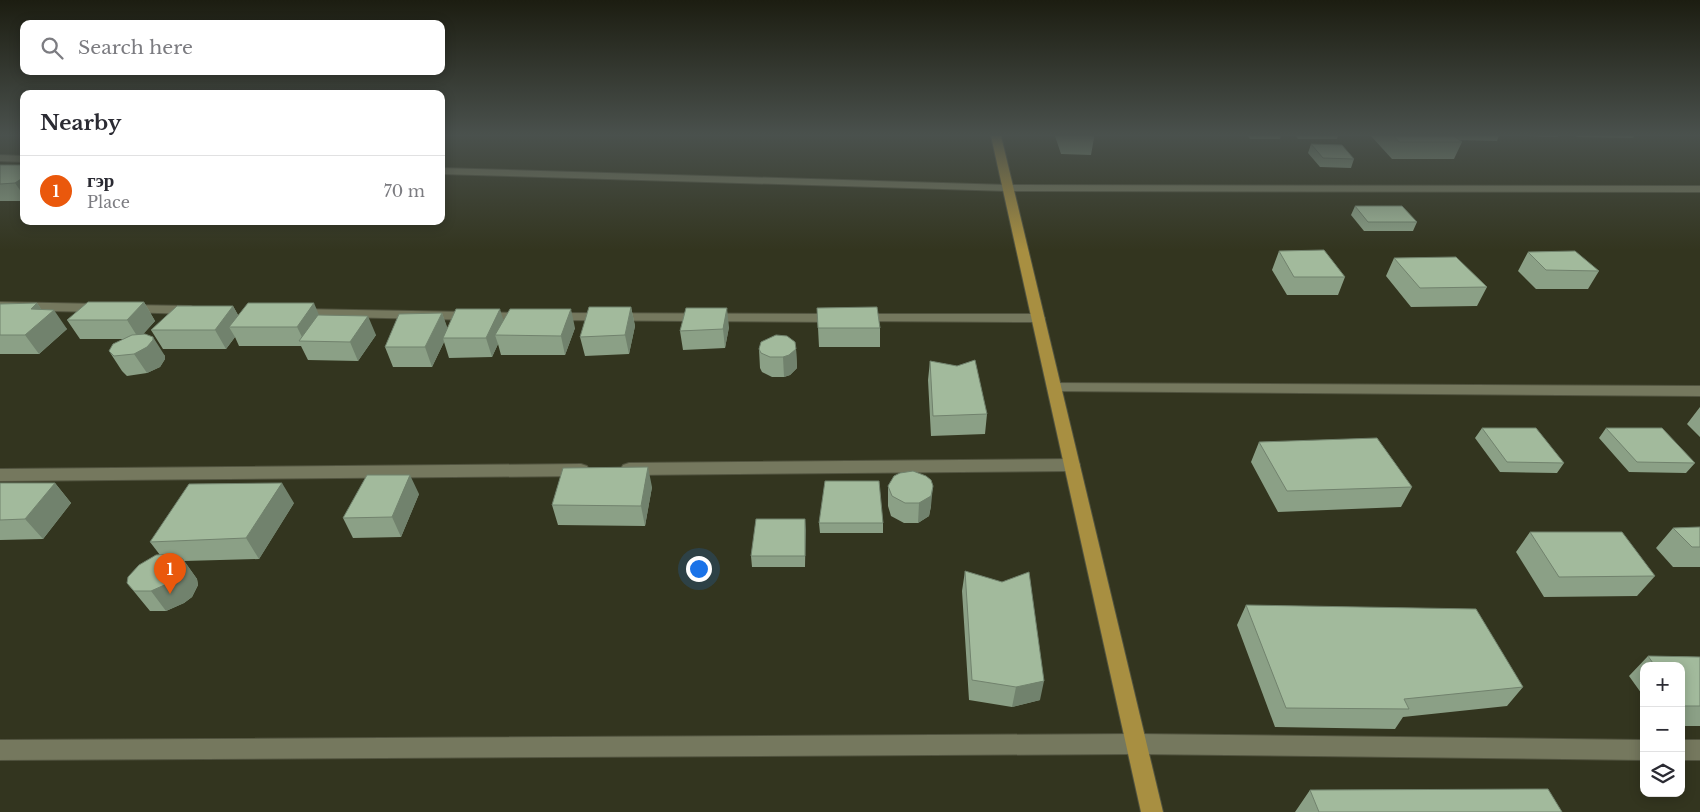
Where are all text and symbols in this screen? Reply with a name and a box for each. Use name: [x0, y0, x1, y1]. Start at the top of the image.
search box: [20, 20, 445, 75]
icon: search: [38, 34, 66, 62]
text: Search here: [78, 36, 193, 59]
text: Nearby: [40, 110, 121, 136]
text: гэр: [87, 169, 114, 192]
text: 1: [53, 181, 59, 201]
text: 70 m: [384, 181, 425, 201]
text: Place: [87, 192, 130, 212]
pin: 1: [154, 553, 186, 594]
your location: [686, 556, 712, 582]
map controls: [1640, 662, 1685, 797]
button: +: [1640, 662, 1685, 707]
button: −: [1640, 707, 1685, 752]
button: layers: [1640, 752, 1685, 797]

